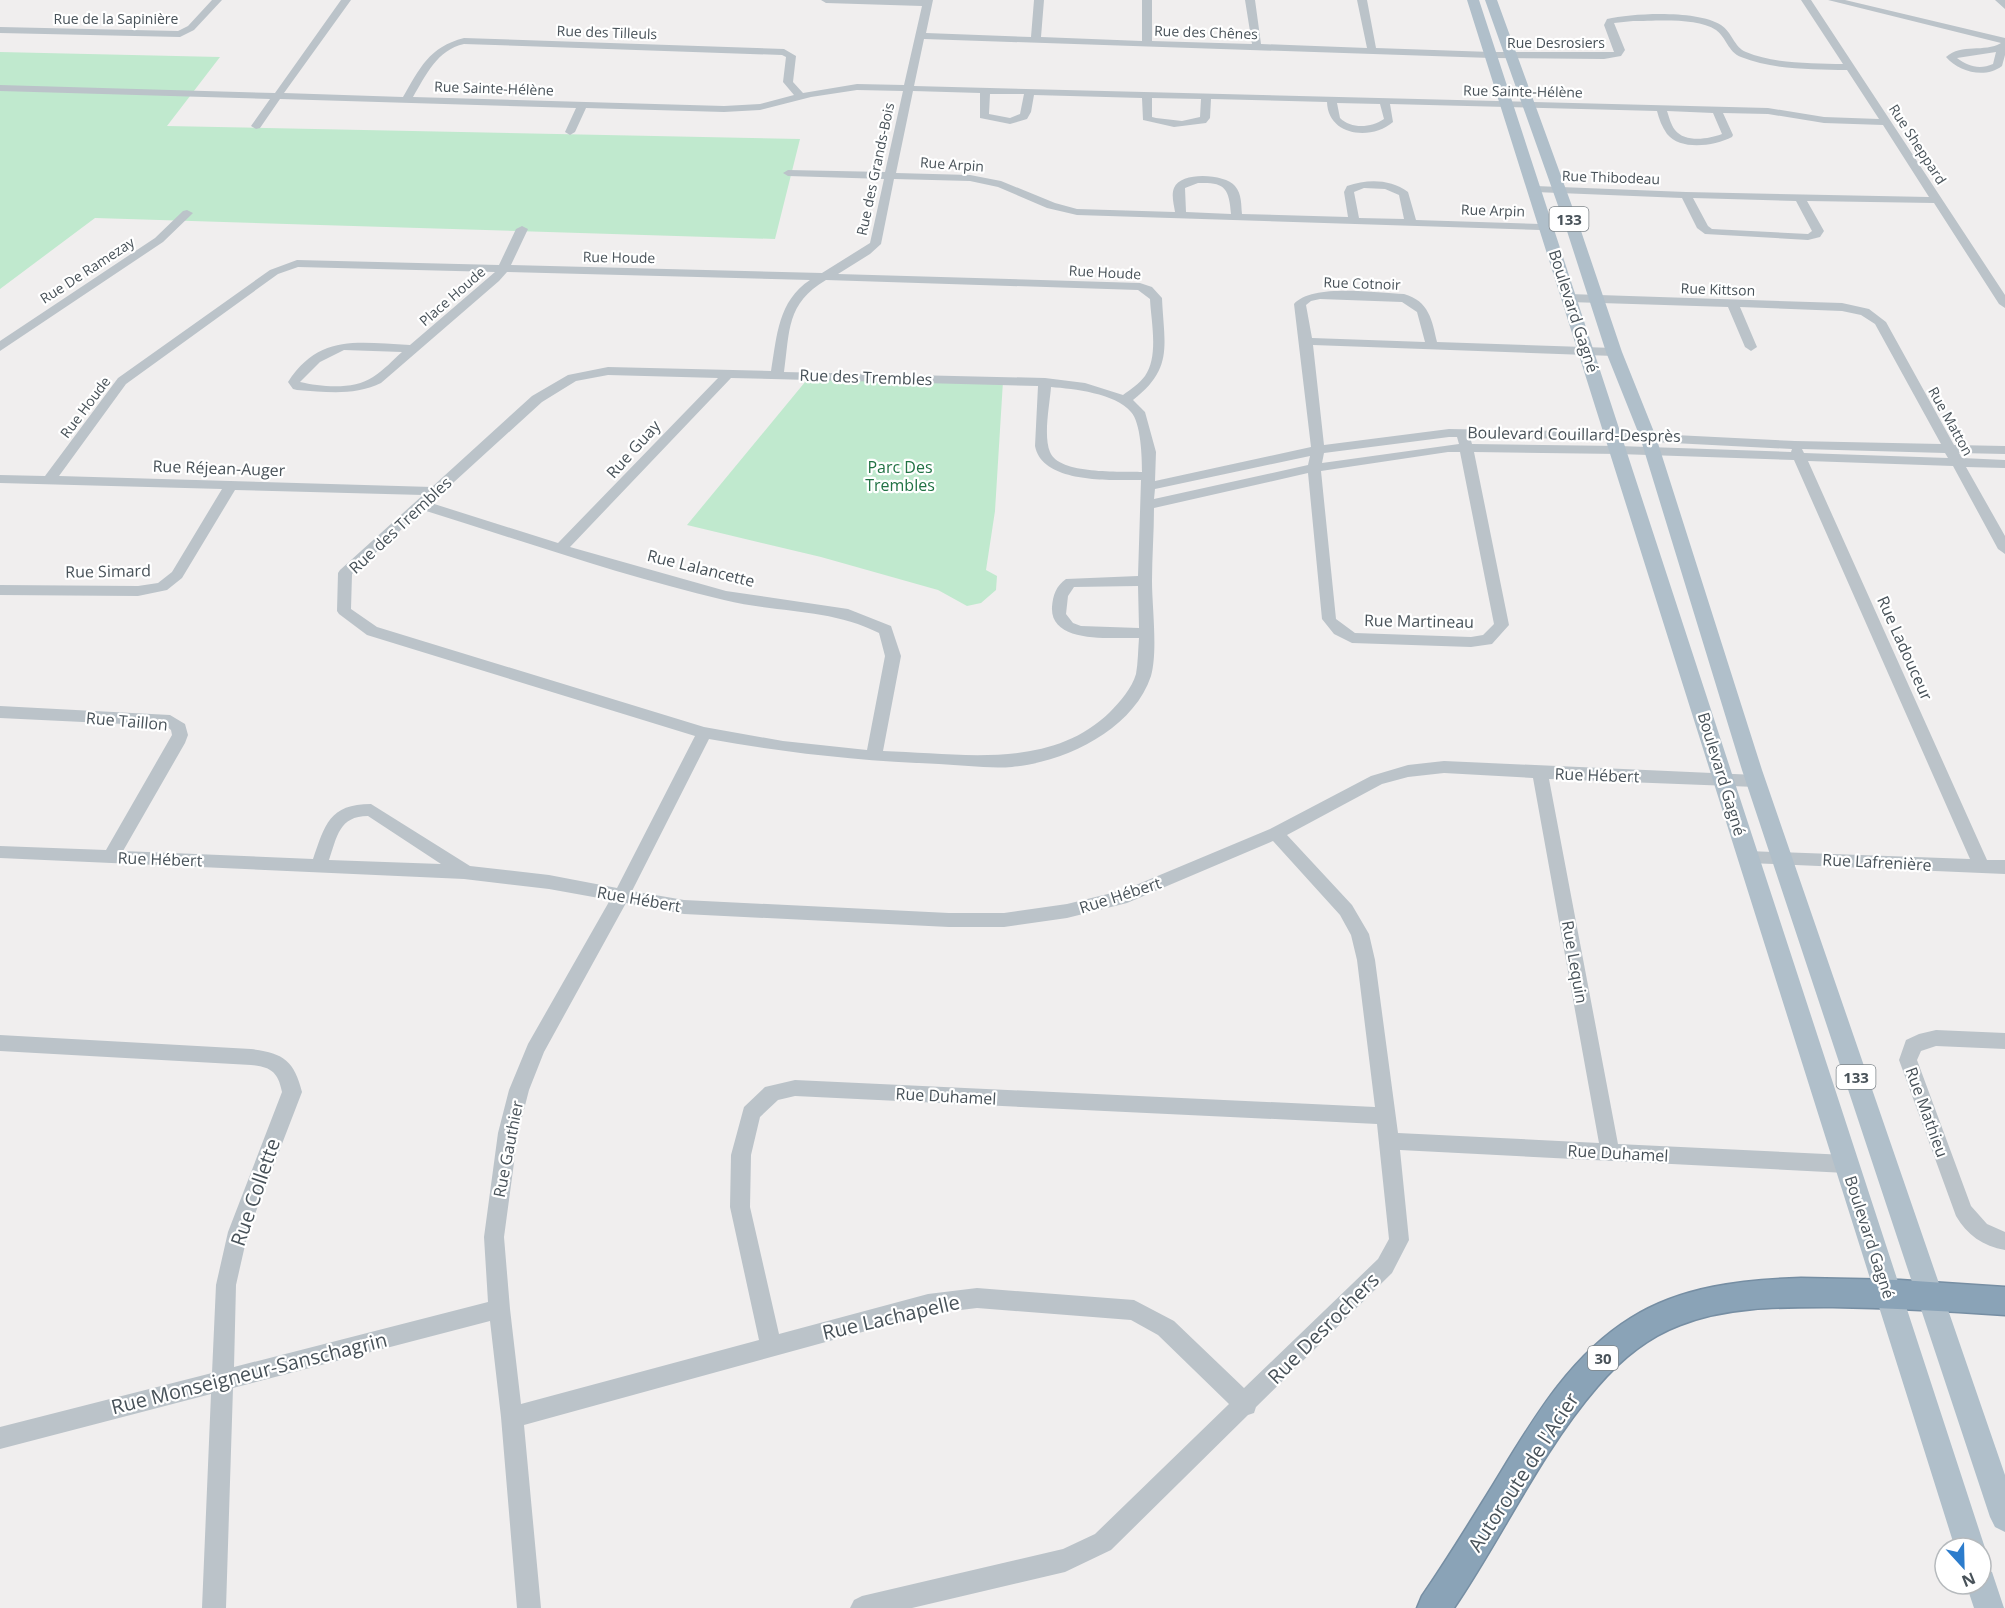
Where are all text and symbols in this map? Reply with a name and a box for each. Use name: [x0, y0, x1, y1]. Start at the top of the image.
street label: Rue de la Sapinière: [54, 9, 179, 28]
street label: Rue des Tilleuls: [556, 21, 658, 43]
street label: Rue des Chênes: [1154, 21, 1259, 43]
street label: Rue Desrosiers: [1507, 33, 1605, 52]
street label: Rue Sainte-Hélène: [434, 76, 554, 100]
street label: Rue Sainte-Hélène: [1463, 80, 1583, 102]
street label: Rue Sheppard: [1885, 100, 1951, 188]
street label: Rue des Grands-Bois: [852, 101, 898, 237]
street label: Rue Arpin: [919, 152, 985, 176]
street label: Rue Thibodeau: [1562, 166, 1660, 188]
street label: Rue Arpin: [1461, 199, 1525, 221]
road number: 133: [1550, 207, 1588, 231]
street label: Rue De Ramezay: [36, 232, 139, 308]
street label: Rue Houde: [583, 247, 656, 267]
street label: Boulevard Gagné: [1544, 247, 1604, 375]
street label: Rue Houde: [1068, 261, 1142, 283]
street label: Place Houde: [415, 262, 489, 330]
street label: Rue Cotnoir: [1323, 272, 1401, 294]
street label: Rue Kittson: [1680, 278, 1756, 300]
street label: Rue des Trembles: [799, 364, 933, 390]
street label: Rue Houde: [56, 372, 114, 442]
street label: Rue Matton: [1924, 383, 1978, 459]
street label: Rue Guay: [601, 414, 666, 483]
street label: Boulevard Couillard-Desprès: [1467, 421, 1681, 447]
street label: Rue Réjean-Auger: [152, 455, 286, 481]
park label: Parc Des Trembles: [865, 456, 935, 496]
street label: Rue des Trembles: [344, 472, 456, 578]
street label: Rue Lalancette: [645, 544, 757, 592]
street label: Rue Simard: [65, 559, 151, 583]
street label: Rue Ladouceur: [1872, 592, 1938, 704]
street label: Rue Martineau: [1364, 609, 1474, 633]
street label: Rue Taillon: [85, 706, 169, 736]
street label: Boulevard Gagné: [1693, 709, 1751, 839]
street label: Rue Hébert: [1554, 763, 1640, 787]
street label: Rue Hébert: [117, 847, 203, 871]
street label: Rue Lafrenière: [1822, 848, 1932, 876]
street label: Rue Hébert: [1076, 871, 1164, 919]
street label: Rue Hébert: [595, 881, 683, 917]
street label: Rue Lequin: [1557, 919, 1593, 1005]
street label: Rue Mathieu: [1901, 1064, 1953, 1160]
road number: 133: [1836, 1065, 1876, 1089]
street label: Rue Duhamel: [895, 1082, 997, 1110]
street label: Rue Gauthier: [488, 1098, 528, 1199]
street label: Rue Collette: [224, 1134, 286, 1250]
street label: Rue Duhamel: [1567, 1139, 1669, 1167]
street label: Boulevard Gagné: [1840, 1173, 1900, 1301]
street label: Rue Desrochers: [1261, 1266, 1385, 1390]
street label: Rue Lachapelle: [820, 1288, 962, 1346]
street label: Rue Monseigneur-Sanschagrin: [108, 1326, 390, 1420]
road number: 30: [1588, 1346, 1618, 1370]
street label: Autoroute de l'Acier: [1461, 1387, 1585, 1557]
north arrow: [1933, 1536, 1993, 1596]
text: N: [1958, 1567, 1979, 1593]

